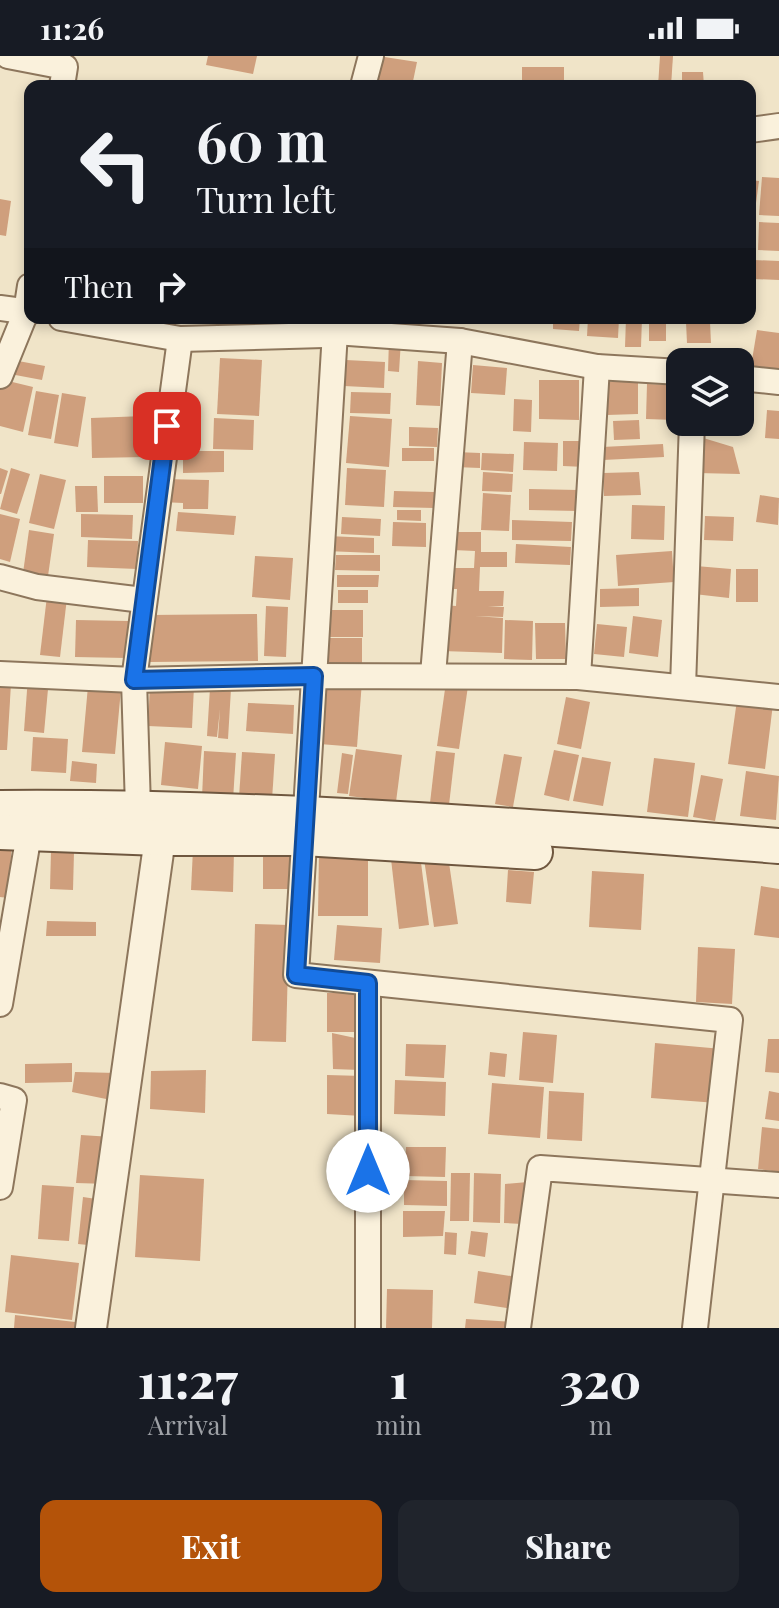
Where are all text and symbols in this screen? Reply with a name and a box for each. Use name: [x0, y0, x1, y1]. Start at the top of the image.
text: 11:26: [40, 8, 104, 48]
text: 60 m: [196, 102, 327, 177]
icon: left: [64, 112, 168, 216]
text: Turn left: [196, 174, 335, 222]
icon: right: [149, 264, 193, 308]
text: Then: [64, 266, 133, 306]
map controls: [666, 348, 754, 436]
button: layers: [666, 348, 754, 436]
pin: [133, 392, 201, 460]
icon: arrive: [145, 404, 189, 448]
position arrow: [326, 1129, 410, 1213]
text: 11:27: [138, 1347, 238, 1411]
text: 1: [389, 1347, 408, 1411]
text: 320: [560, 1347, 641, 1411]
text: Arrival: [148, 1407, 228, 1442]
text: min: [376, 1407, 422, 1442]
text: m: [589, 1407, 612, 1442]
button: Exit: [40, 1500, 382, 1592]
button: Share: [398, 1500, 739, 1592]

